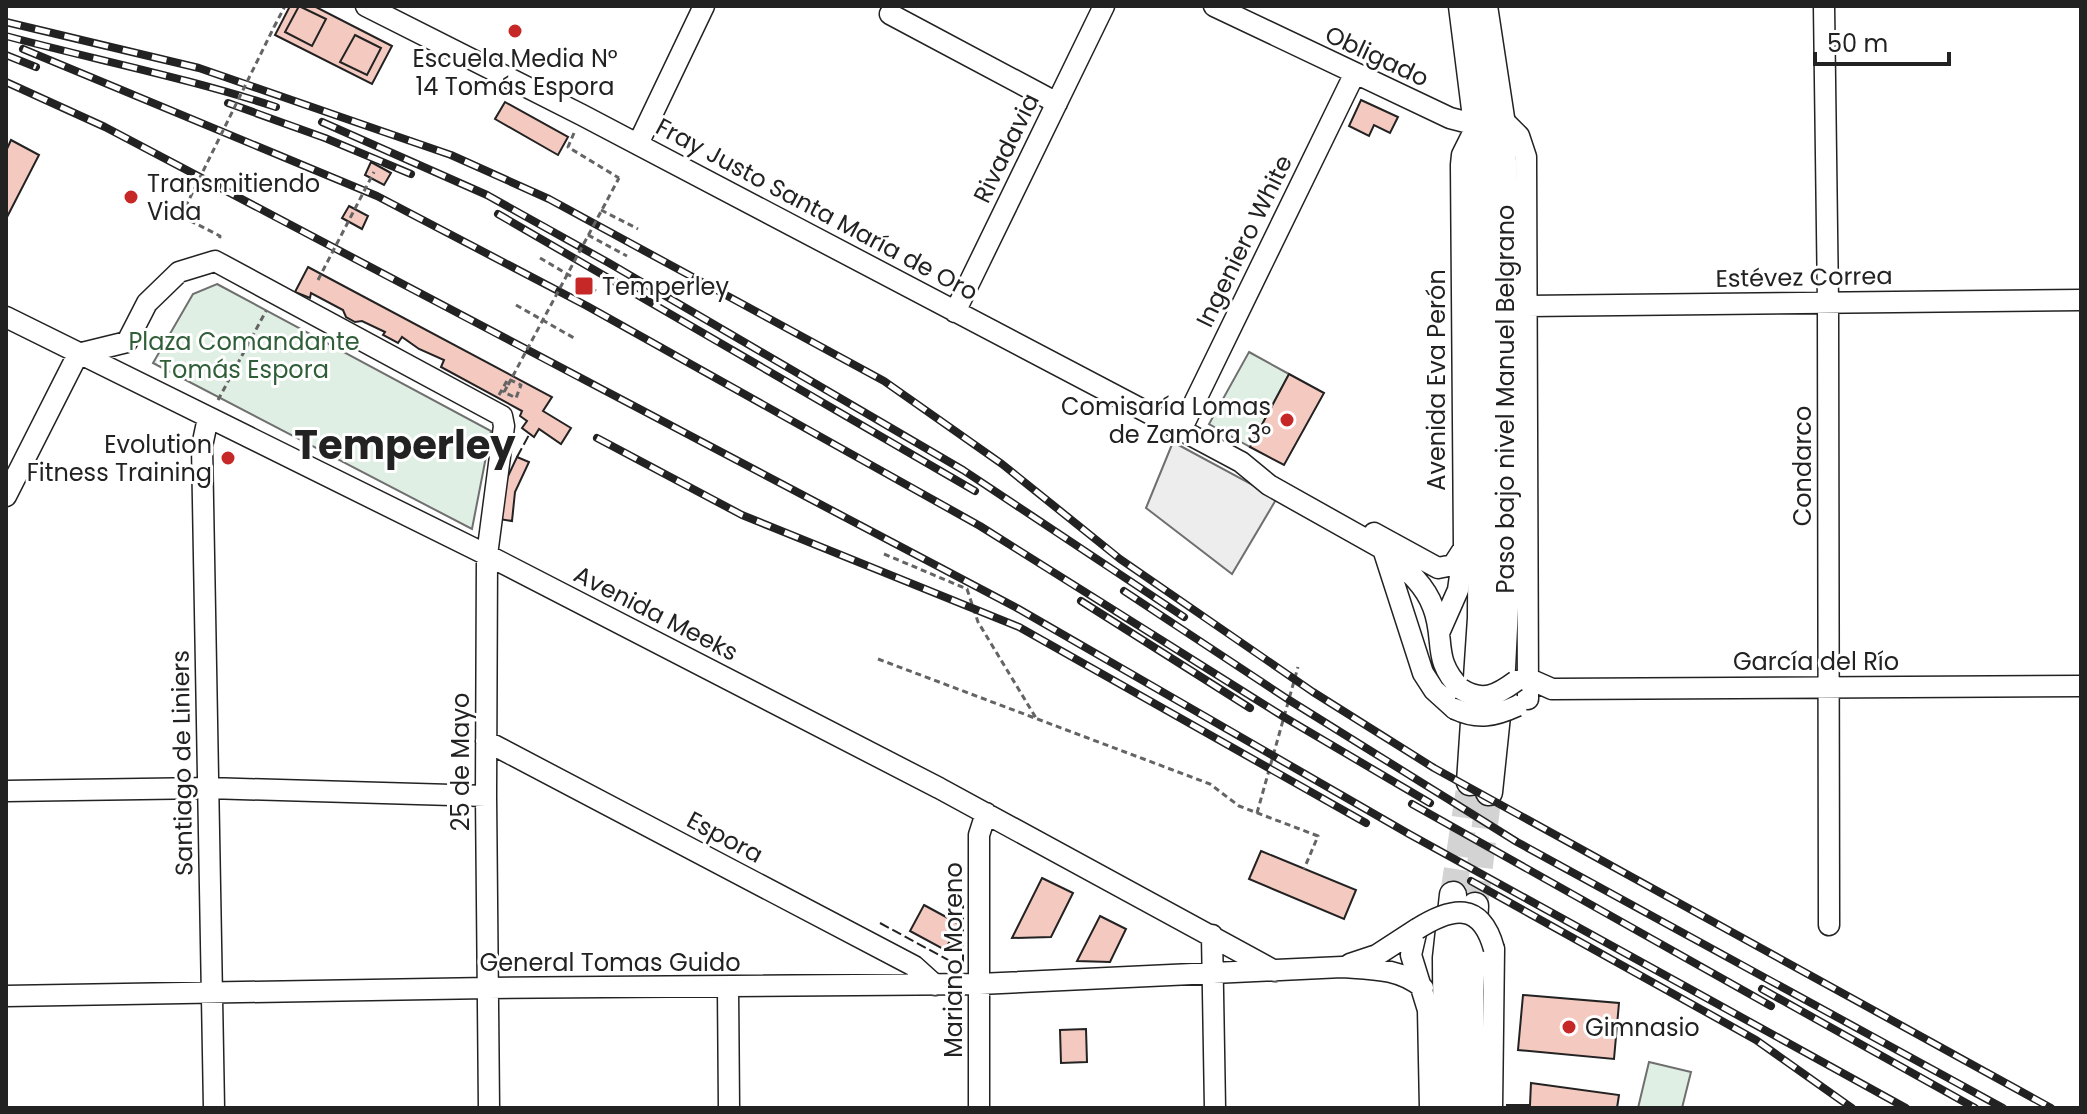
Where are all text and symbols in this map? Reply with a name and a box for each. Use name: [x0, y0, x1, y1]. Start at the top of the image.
scale bar: [1815, 16, 1949, 66]
street label: Obligado: [1320, 18, 1434, 94]
marker: Escuela Media N° 14 Tomás Espora: [506, 22, 524, 40]
text: 50 m: [1827, 27, 1888, 60]
place label: Escuela Media N° 14 Tomás Espora: [412, 42, 618, 103]
street label: Rivadavia: [965, 88, 1047, 208]
street label: Fray Justo Santa María de Oro: [650, 110, 984, 308]
street label: Ingeniero White: [1188, 149, 1300, 333]
place label: Transmitiendo Vida: [147, 167, 320, 228]
marker: Transmitiendo Vida: [122, 188, 140, 206]
street label: Paso bajo nivel Manuel Belgrano: [1489, 205, 1522, 593]
street label: Estévez Correa: [1715, 259, 1893, 295]
street label: Avenida Eva Perón: [1420, 269, 1453, 491]
place label: Temperley: [602, 270, 729, 303]
marker: Temperley: [573, 275, 595, 297]
park label: Plaza Comandante Tomás Espora: [128, 325, 360, 386]
place label: Comisaría Lomas de Zamora 3°: [1061, 390, 1271, 451]
street label: Condarco: [1786, 406, 1819, 526]
marker: Comisaría Lomas de Zamora 3°: [1278, 411, 1296, 429]
district label: Temperley: [294, 417, 516, 473]
place label: Evolution Fitness Training: [27, 428, 212, 489]
marker: Evolution Fitness Training: [219, 449, 237, 467]
street label: Avenida Meeks: [568, 557, 744, 669]
street label: García del Río: [1733, 645, 1899, 678]
street label: Santiago de Liniers: [164, 650, 200, 876]
street label: 25 de Mayo: [444, 693, 477, 831]
street label: Espora: [681, 803, 769, 871]
street label: Mariano Moreno: [937, 862, 970, 1058]
street label: General Tomas Guido: [479, 946, 741, 979]
place label: Gimnasio: [1585, 1011, 1700, 1044]
marker: Gimnasio: [1560, 1018, 1578, 1036]

